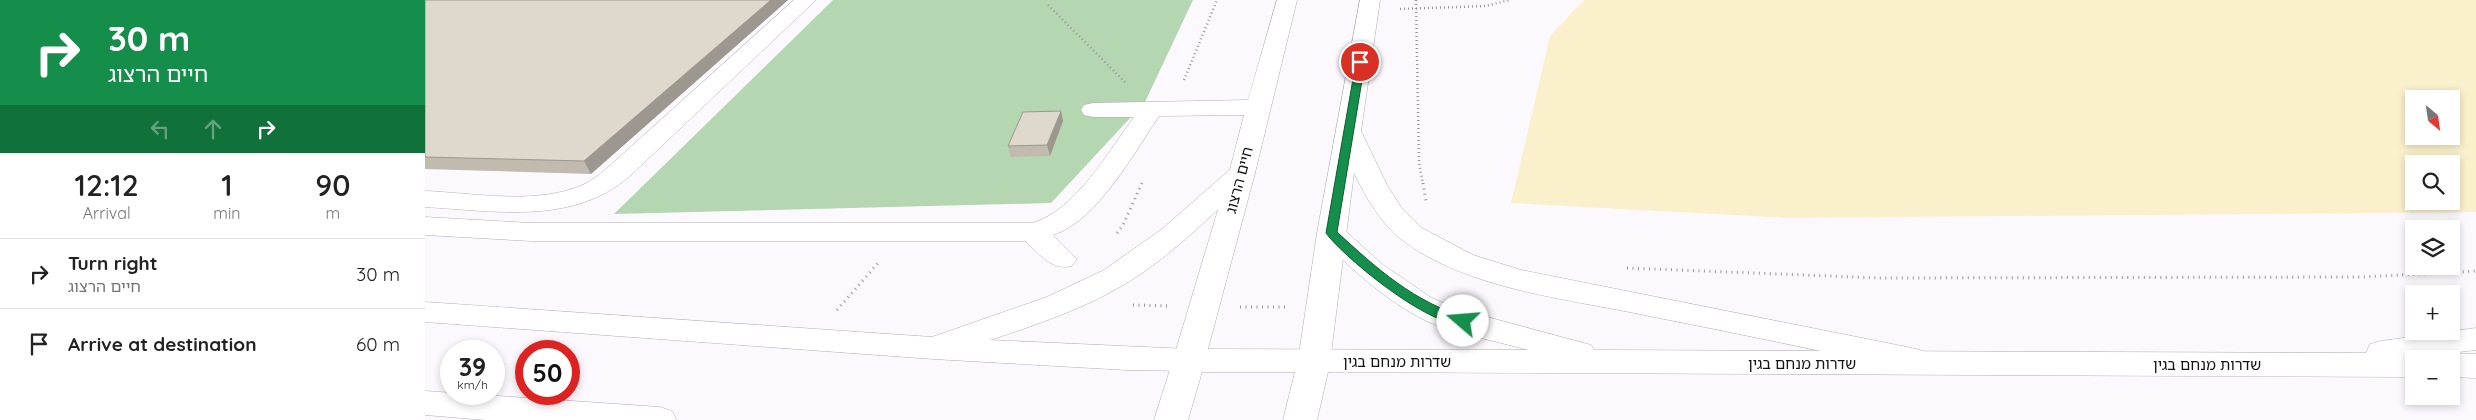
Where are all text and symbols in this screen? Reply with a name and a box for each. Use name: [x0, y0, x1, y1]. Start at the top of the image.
text: 30 m: [108, 16, 190, 60]
icon: right: [25, 20, 90, 85]
pin: [1339, 41, 1381, 83]
icon: arrive: [1346, 48, 1374, 76]
text: חיים הרצוג: [108, 60, 208, 88]
north arrow: [2405, 90, 2460, 145]
map controls: [2405, 90, 2460, 405]
icon: left: [146, 115, 174, 143]
icon: ahead: [199, 115, 227, 143]
icon: right: [252, 115, 280, 143]
street label: חיים הרצוג: [1221, 145, 1257, 215]
button: search: [2405, 155, 2460, 210]
text: 12:12: [75, 166, 139, 204]
text: 1: [221, 166, 233, 204]
text: 90: [315, 166, 350, 204]
text: Arrival: [83, 203, 131, 223]
text: min: [213, 203, 241, 223]
text: m: [325, 203, 340, 223]
button: layers: [2405, 220, 2460, 275]
text: Turn right: [68, 251, 157, 275]
icon: right: [25, 260, 53, 288]
text: 30 m: [356, 262, 400, 286]
text: חיים הרצוג: [68, 276, 141, 296]
button: +: [2405, 285, 2460, 340]
position arrow: [1436, 294, 1488, 346]
icon: arrive: [25, 330, 53, 358]
text: Arrive at destination: [68, 332, 257, 356]
text: 60 m: [356, 332, 400, 356]
speed limit sign: 50: [515, 340, 580, 405]
button: −: [2405, 350, 2460, 405]
text: 39: [459, 351, 486, 382]
street label: שדרות מנחם בגין: [1343, 352, 1451, 371]
street label: שדרות מנחם בגין: [1748, 354, 1856, 373]
street label: שדרות מנחם בגין: [2153, 355, 2261, 374]
text: km/h: [457, 377, 488, 392]

